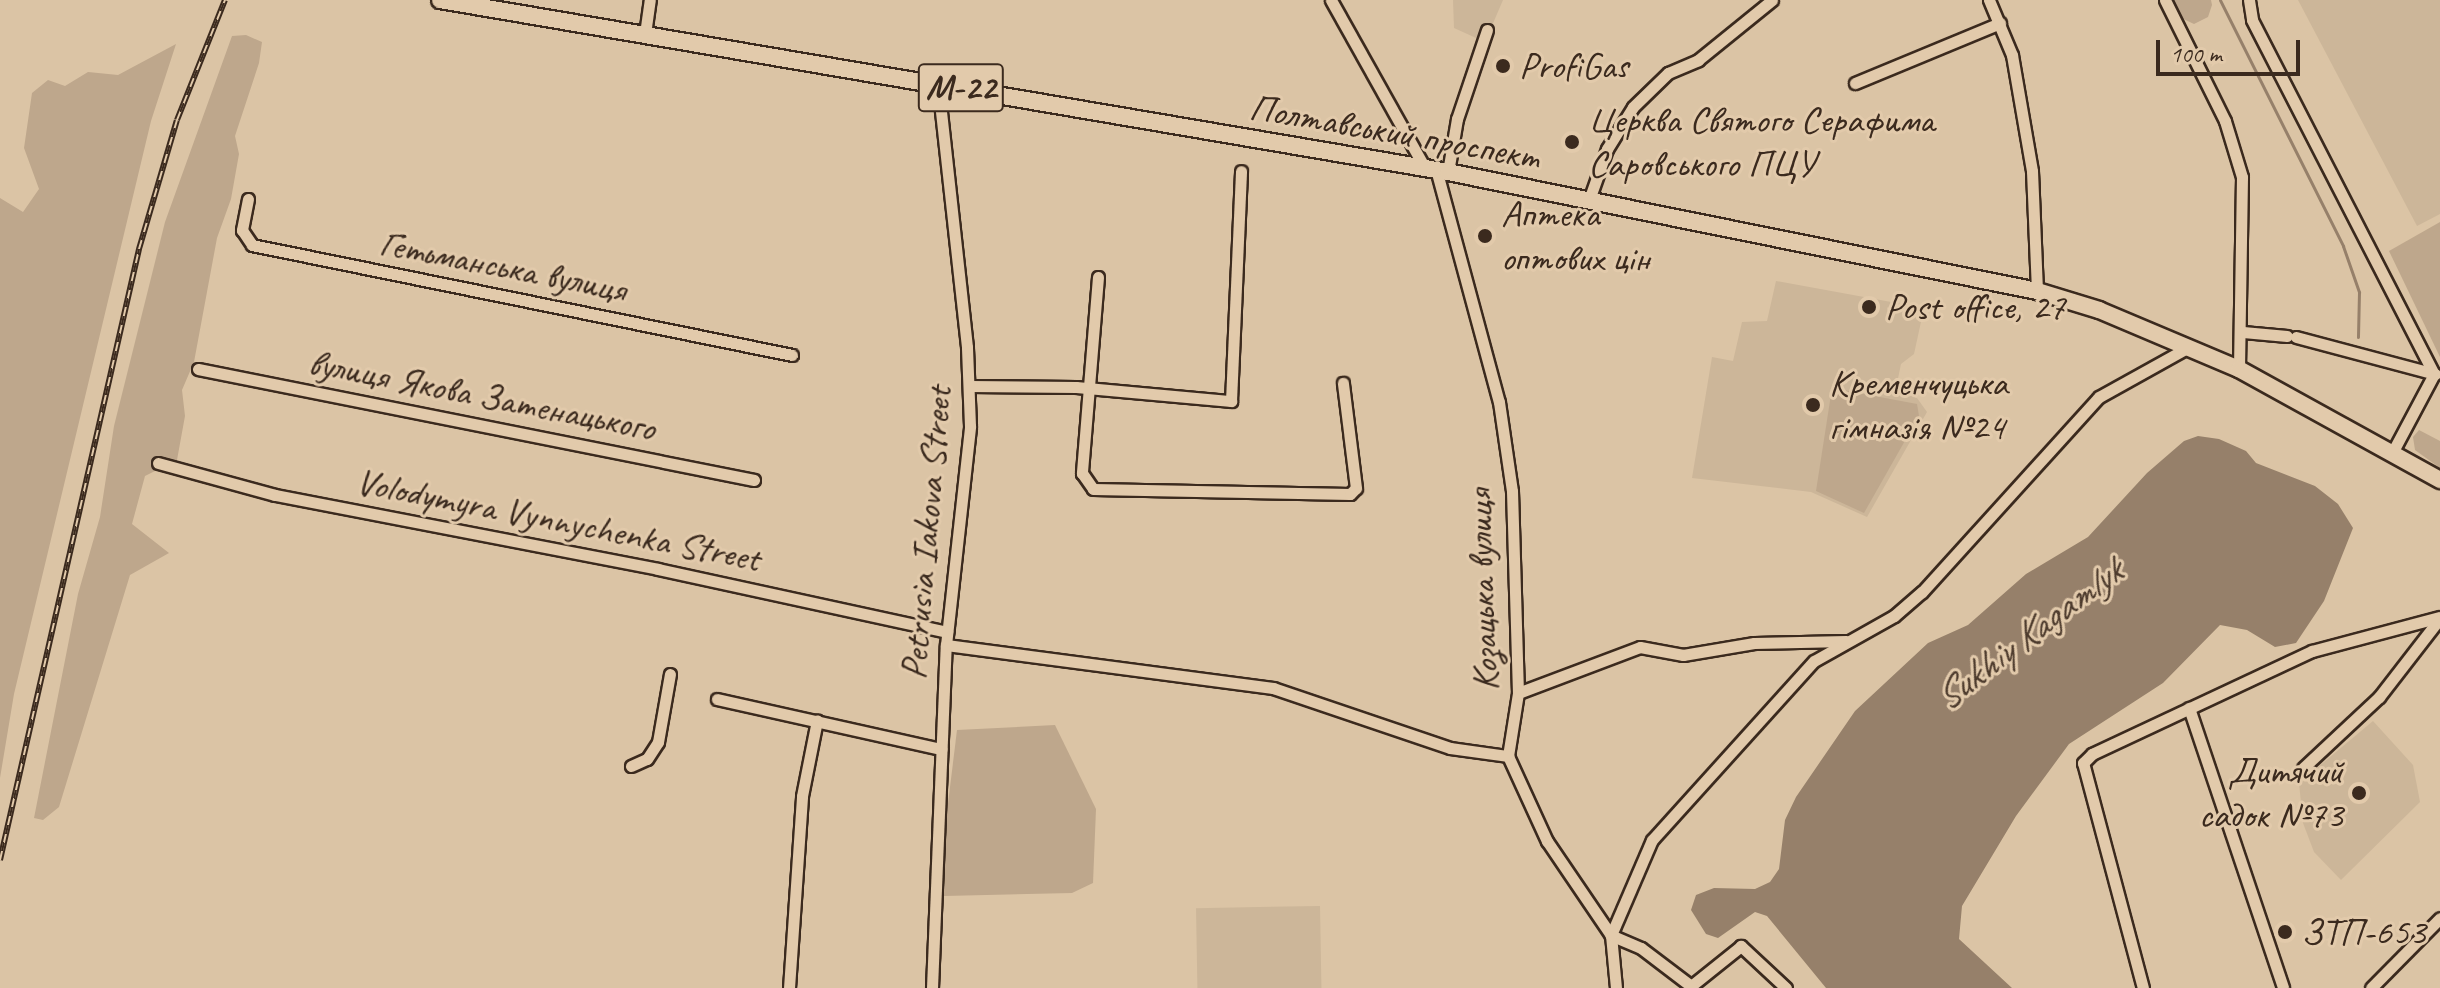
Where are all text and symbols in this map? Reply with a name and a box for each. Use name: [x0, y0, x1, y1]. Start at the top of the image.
scale bar: [2160, 24, 2304, 74]
text: 100 m: [2170, 39, 2222, 69]
place label: ProfiGas: [1519, 43, 1628, 89]
road number: М-22: [917, 56, 1005, 120]
marker: ProfiGas: [1494, 57, 1512, 75]
street label: Полтавський проспект: [1246, 84, 1544, 180]
place label: Церква Святого Серафима Саровського ПЦУ: [1588, 97, 1931, 186]
marker: Церква Святого Серафима Саровського ПЦУ: [1563, 133, 1581, 151]
place label: Аптека оптових цін: [1501, 191, 1651, 280]
street label: Гетьманська вулиця: [376, 220, 630, 312]
marker: Аптека оптових цін: [1476, 227, 1494, 245]
place label: Post office, 27: [1885, 284, 2065, 330]
marker: Post office, 27: [1860, 298, 1878, 316]
street label: вулиця Якова Затенацького: [305, 339, 659, 451]
place label: Кременчуцька гімназія №24: [1829, 360, 2008, 450]
street label: Petrusia Iakova Street: [890, 384, 962, 682]
marker: Кременчуцька гімназія №24: [1804, 396, 1822, 414]
street label: Volodymyra Vynnychenka Street: [352, 458, 764, 582]
street label: Козацька вулиця: [1456, 489, 1508, 691]
water label: Sukhiy Kagamlyk: [1925, 548, 2131, 720]
place label: Дитячий садок №73: [2199, 748, 2343, 838]
marker: Дитячий садок №73: [2350, 784, 2368, 802]
place label: ЗТП-653: [2301, 909, 2426, 955]
marker: ЗТП-653: [2276, 923, 2294, 941]

